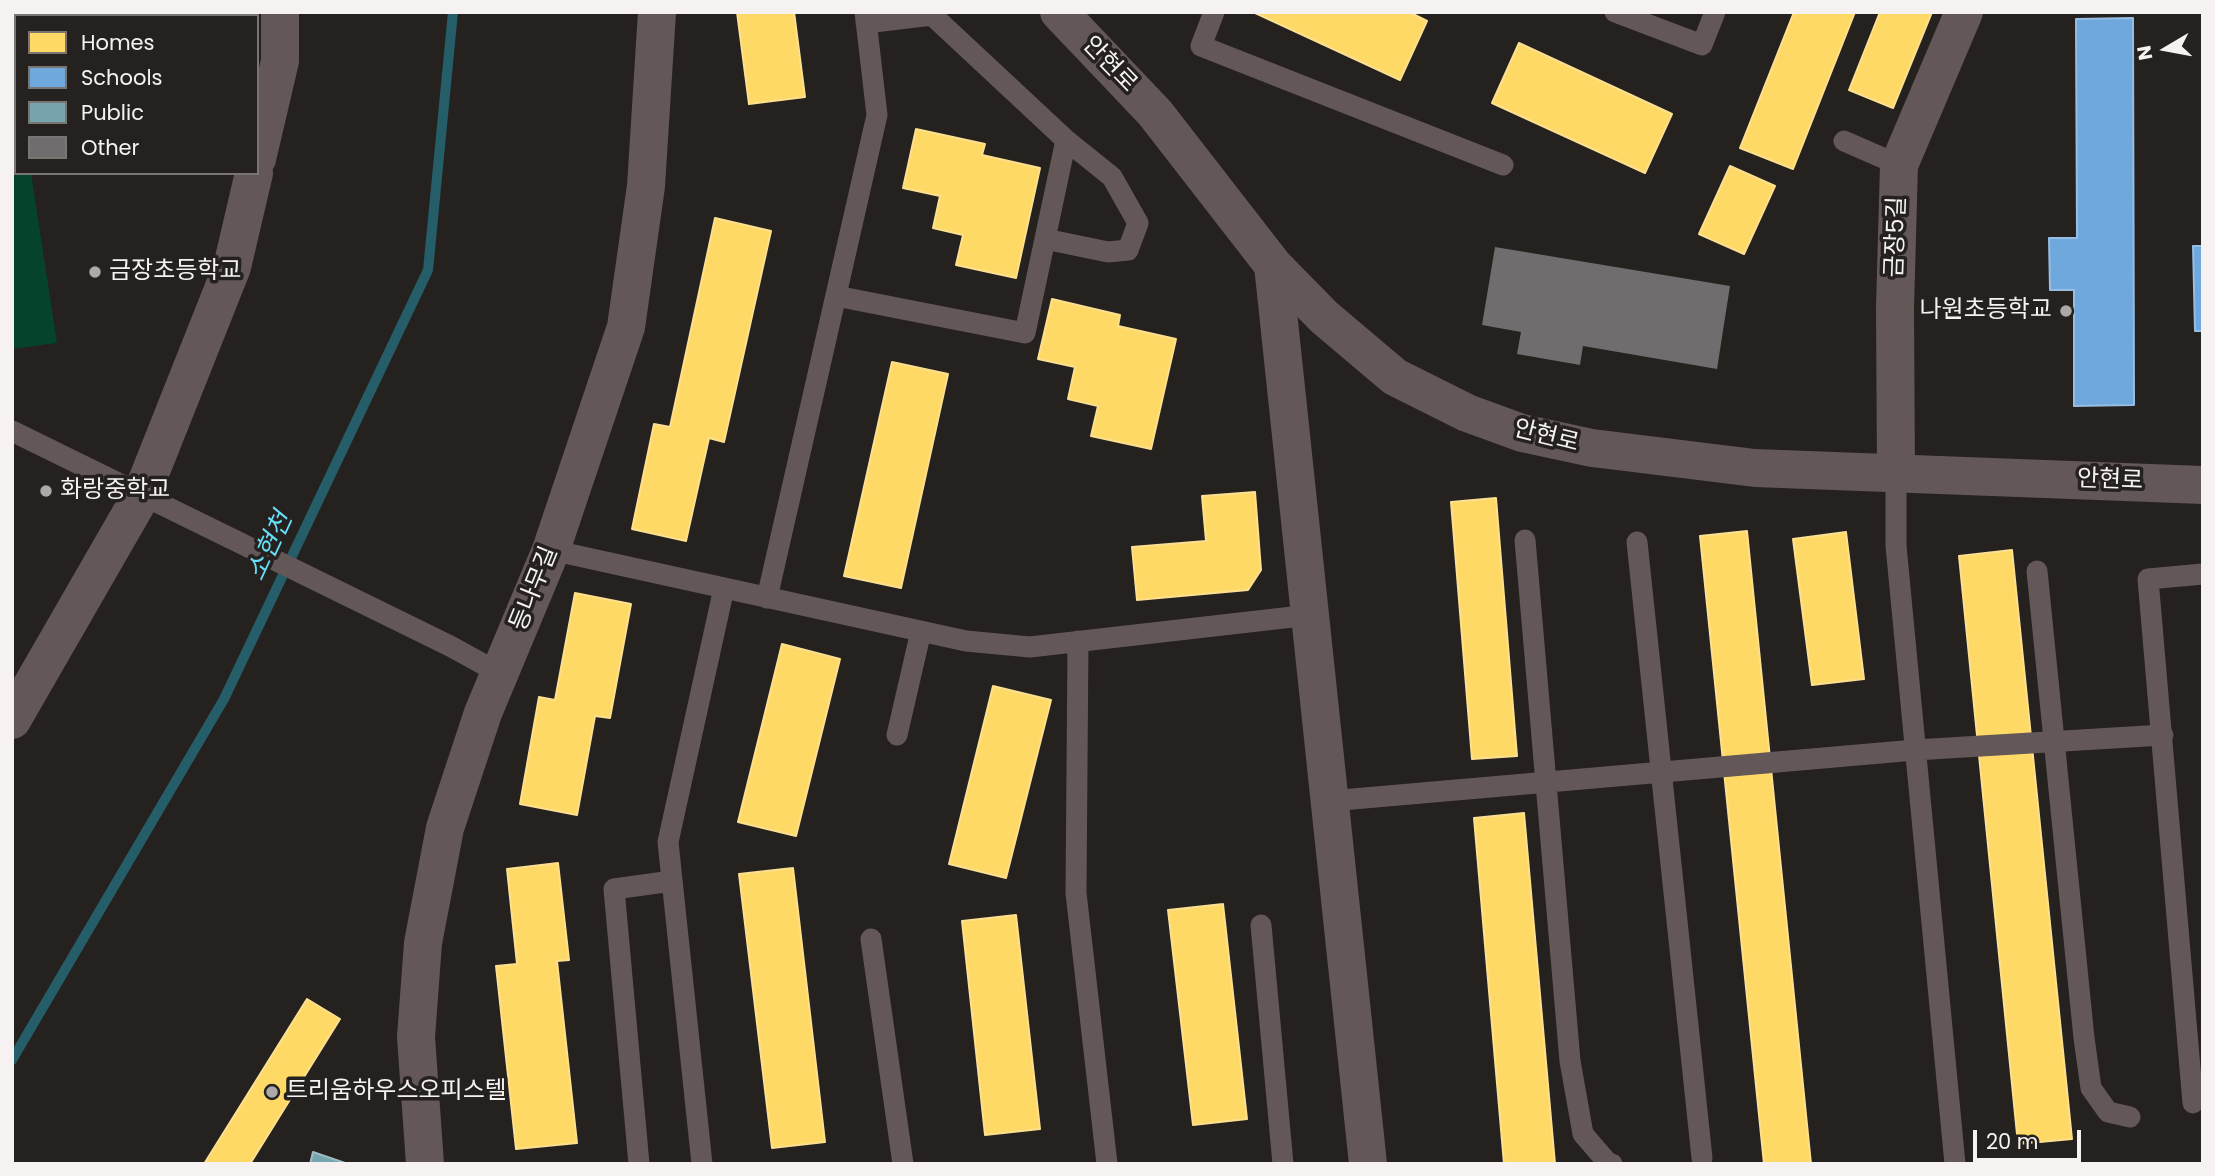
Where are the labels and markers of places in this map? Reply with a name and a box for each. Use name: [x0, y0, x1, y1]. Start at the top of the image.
place label: 금장초등학교: [109, 258, 241, 286]
marker: 금장초등학교: [87, 264, 103, 280]
place label: 나원초등학교: [1920, 297, 2052, 325]
marker: 나원초등학교: [2058, 303, 2074, 319]
place label: 화랑중학교: [60, 477, 170, 505]
marker: 화랑중학교: [38, 483, 54, 499]
place label: 트리움하우스오피스텔: [286, 1078, 507, 1106]
marker: 트리움하우스오피스텔: [264, 1084, 280, 1100]

